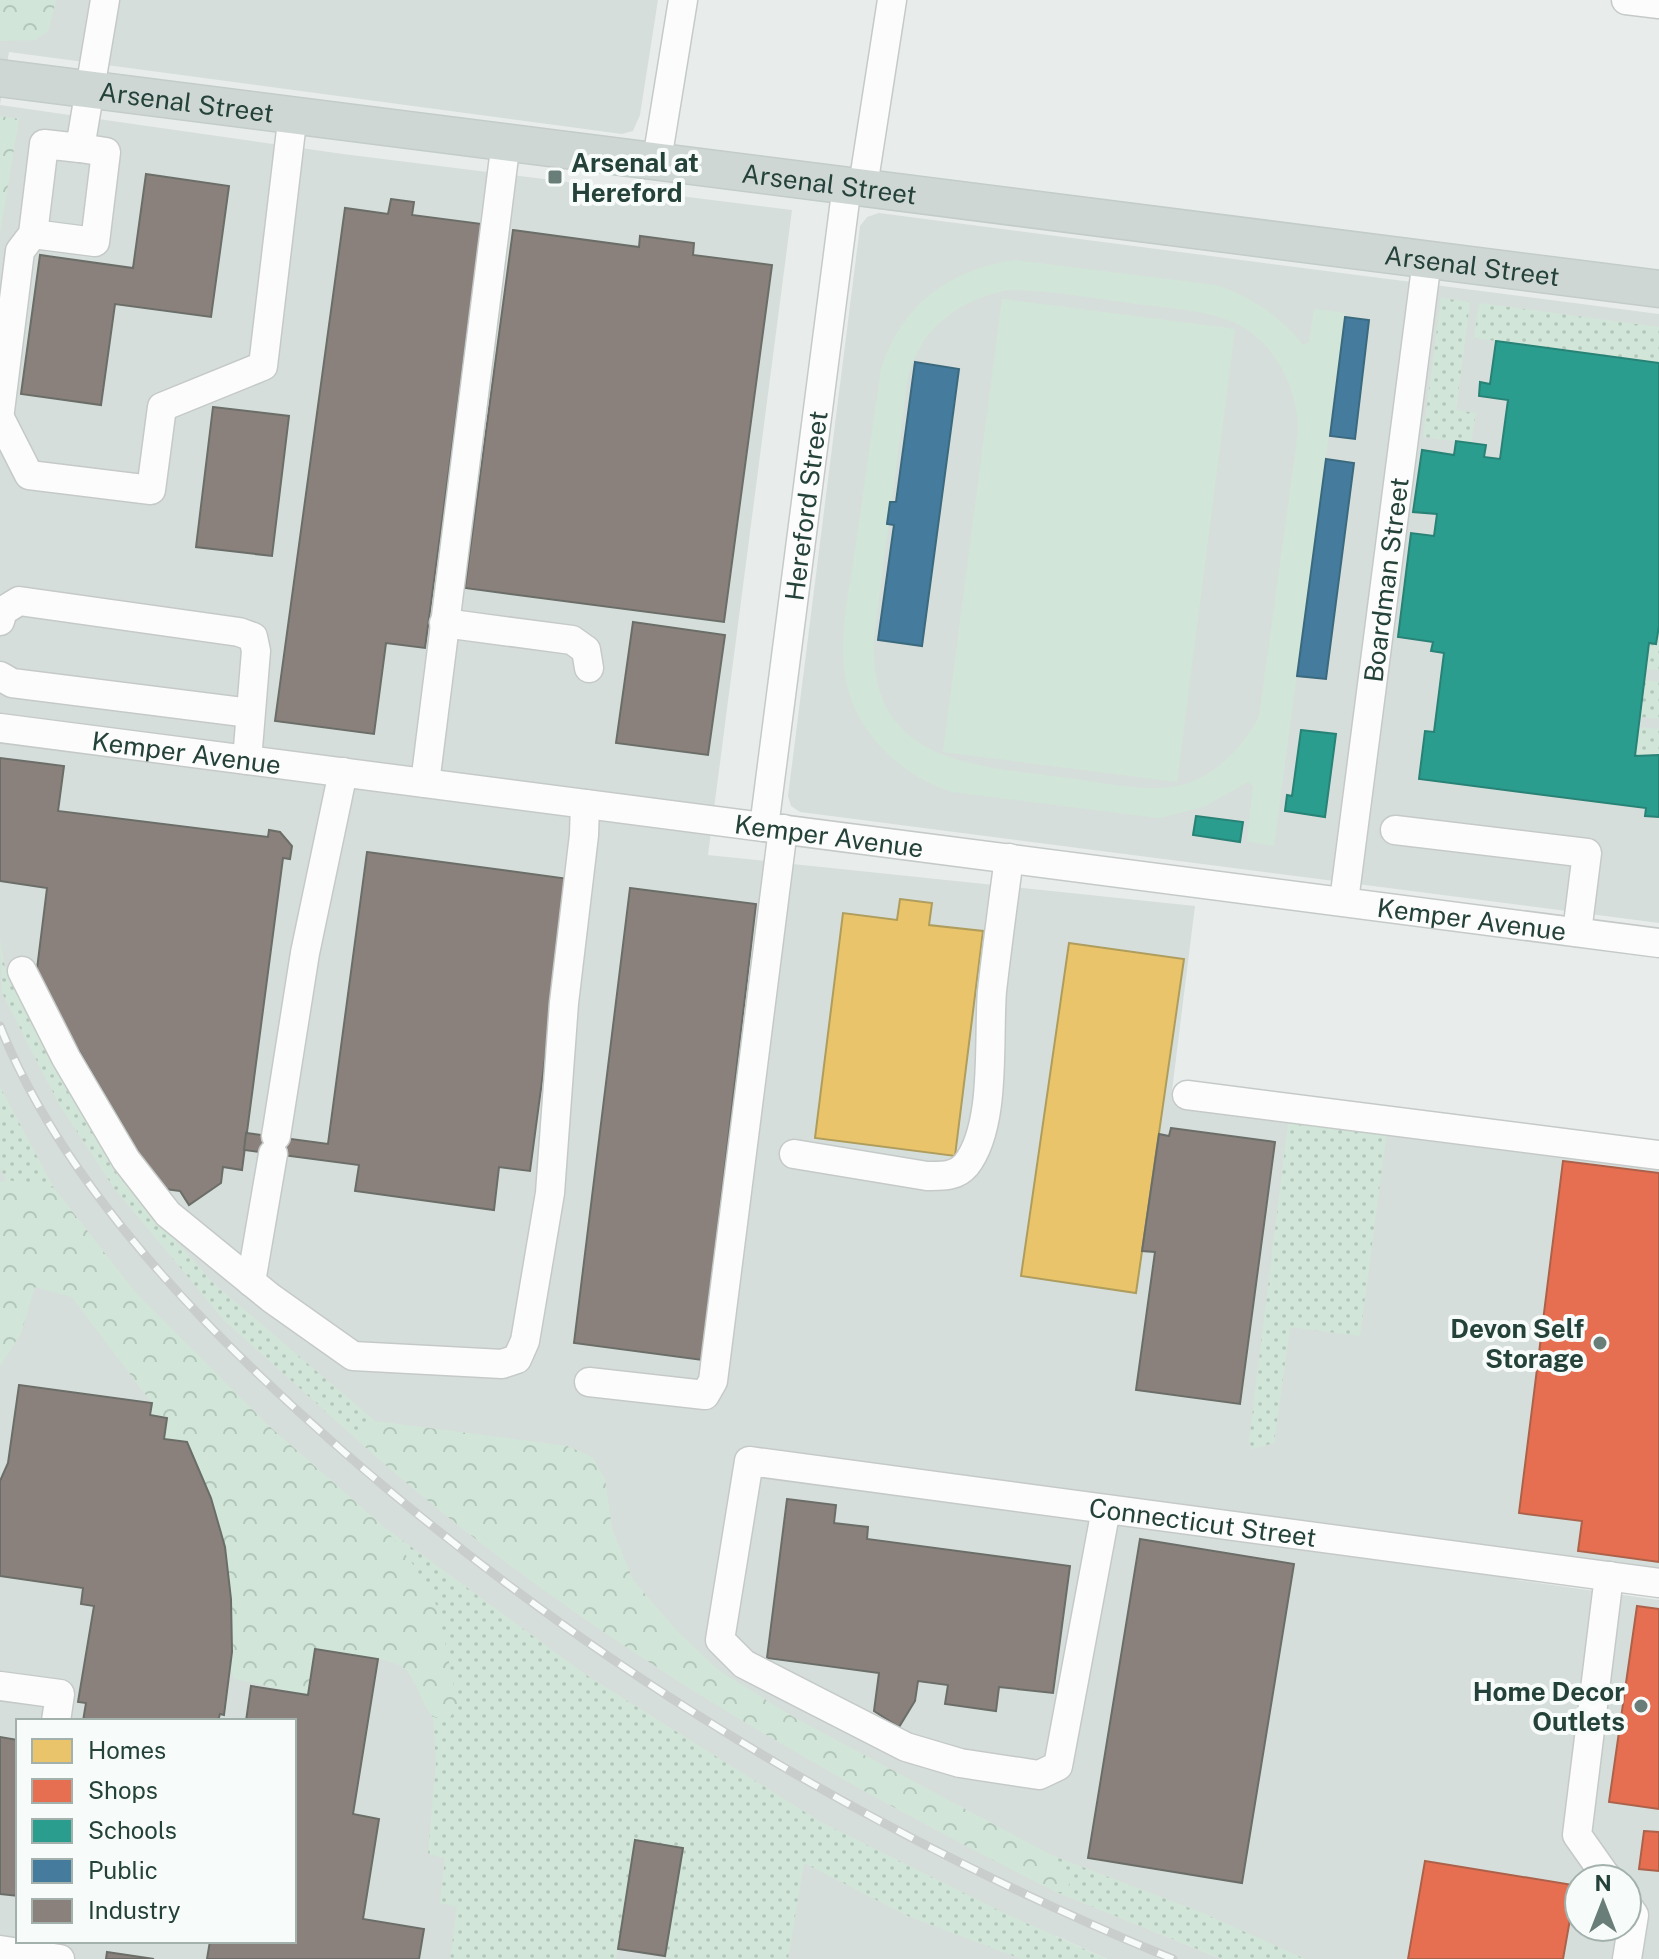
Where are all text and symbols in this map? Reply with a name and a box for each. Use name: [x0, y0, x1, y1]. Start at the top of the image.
street label: Arsenal Street: [97, 75, 276, 128]
place label: Arsenal at Hereford: [571, 147, 699, 208]
street label: Arsenal Street: [740, 157, 919, 210]
marker: Arsenal at Hereford: [546, 168, 564, 186]
street label: Arsenal Street: [1383, 239, 1561, 292]
street label: Hereford Street: [778, 409, 833, 603]
street label: Boardman Street: [1357, 475, 1414, 684]
street label: Kemper Avenue: [90, 725, 283, 780]
street label: Kemper Avenue: [733, 808, 925, 863]
street label: Kemper Avenue: [1375, 891, 1568, 946]
place label: Devon Self Storage: [1450, 1313, 1584, 1374]
marker: Devon Self Storage: [1591, 1334, 1609, 1352]
street label: Connecticut Street: [1087, 1491, 1319, 1552]
place label: Home Decor Outlets: [1473, 1676, 1625, 1737]
marker: Home Decor Outlets: [1632, 1697, 1650, 1715]
legend: [16, 1719, 296, 1943]
text: Homes: [88, 1736, 166, 1764]
text: Shops: [88, 1776, 158, 1804]
text: Schools: [88, 1816, 177, 1844]
text: Public: [88, 1856, 158, 1884]
north arrow: [1563, 1863, 1643, 1943]
text: N: [1594, 1870, 1612, 1896]
text: Industry: [88, 1896, 181, 1924]

